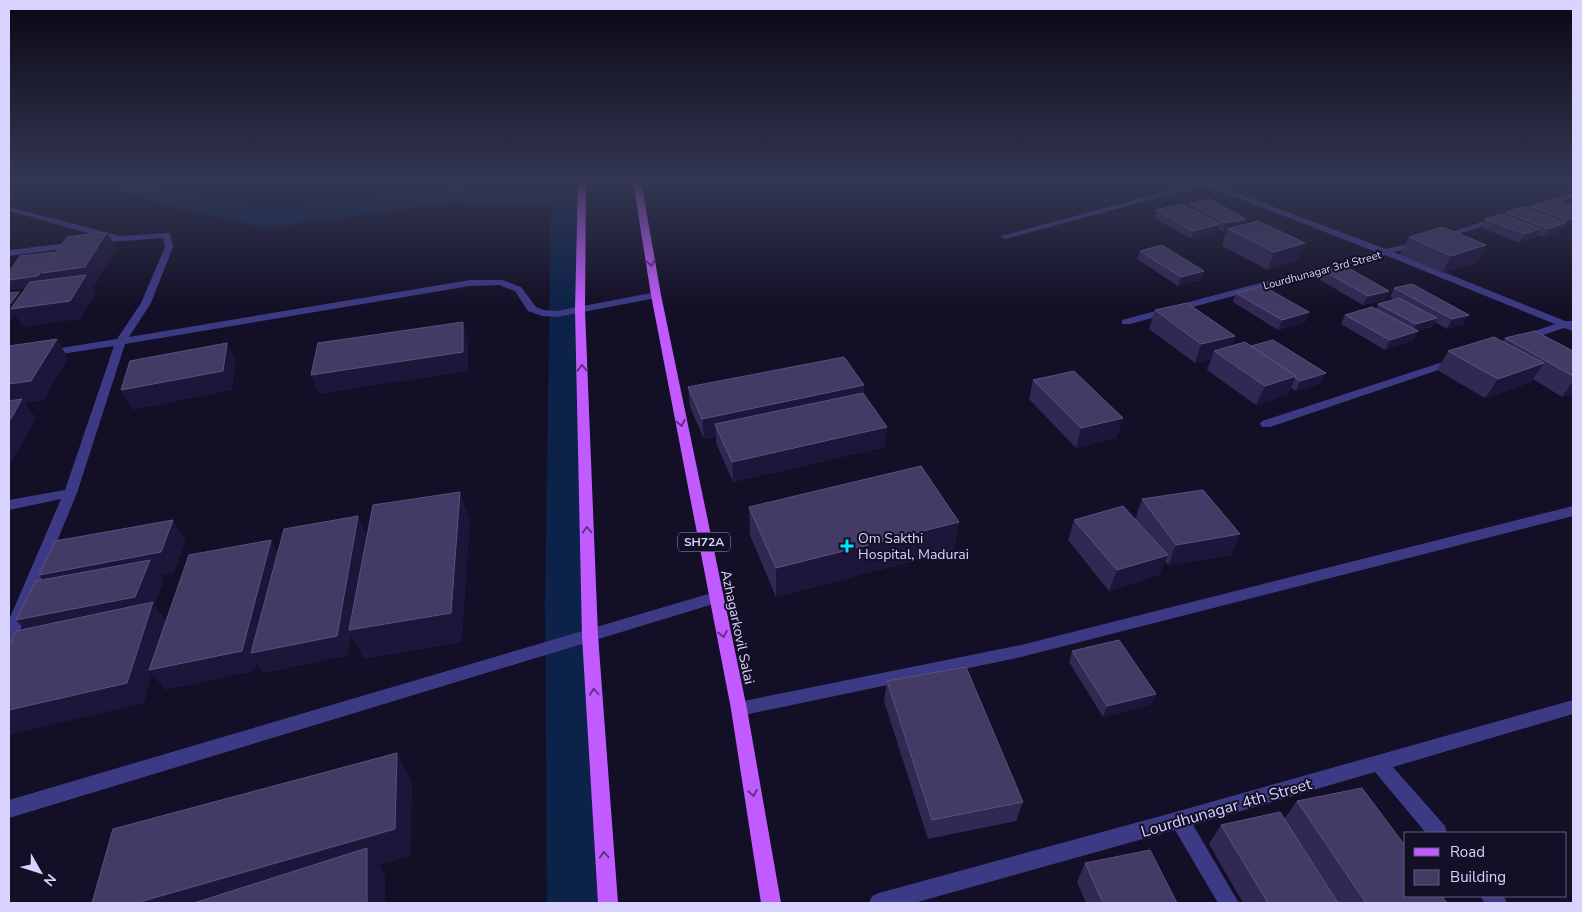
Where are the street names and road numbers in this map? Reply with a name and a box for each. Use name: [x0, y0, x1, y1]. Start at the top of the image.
street label: Lourdhunagar 3rd Street: [1261, 247, 1383, 293]
road number: SH72A: [678, 532, 730, 552]
street label: Azhagarkovil Salai: [716, 568, 759, 686]
street label: Lourdhunagar 4th Street: [1138, 773, 1315, 843]

